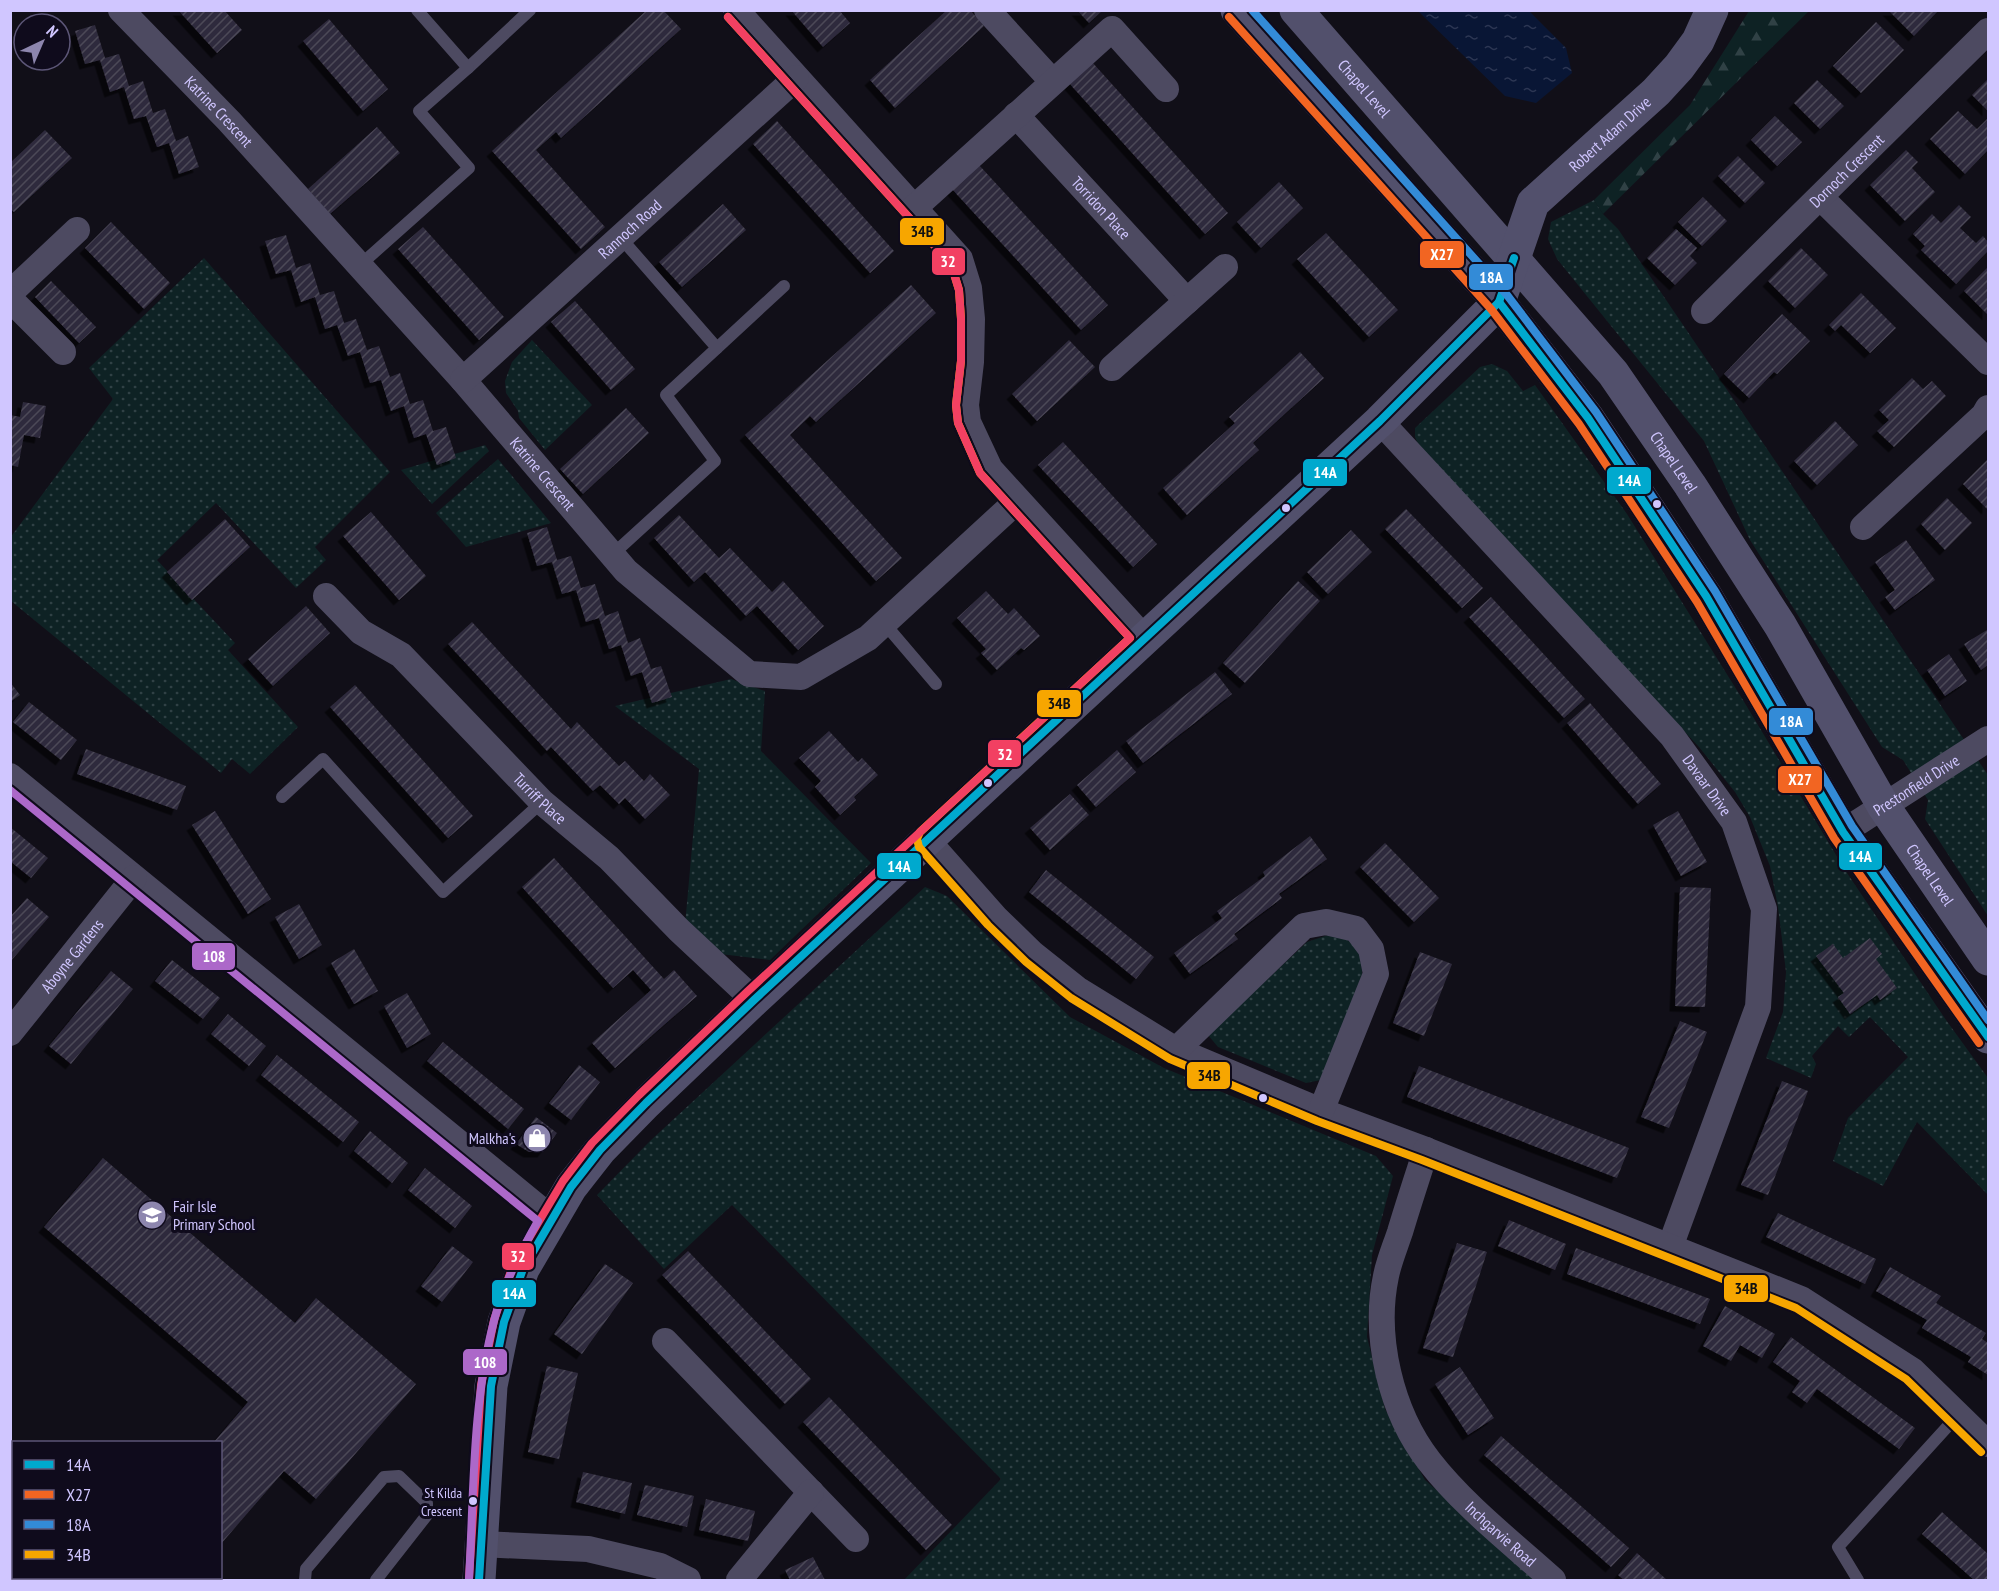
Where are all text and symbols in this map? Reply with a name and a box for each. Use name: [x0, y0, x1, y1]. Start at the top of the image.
north arrow: [12, 12, 72, 72]
text: N: [42, 21, 62, 41]
street label: Chapel Level: [1334, 55, 1395, 122]
street label: Katrine Crescent: [181, 72, 258, 151]
street label: Robert Adam Drive: [1565, 92, 1655, 176]
street label: Dornoch Crescent: [1805, 129, 1888, 212]
street label: Torridon Place: [1067, 172, 1135, 243]
street label: Rannoch Road: [594, 195, 666, 263]
line badge: 34B: [899, 217, 945, 246]
text: 34B: [910, 221, 934, 241]
line badge: X27: [1419, 240, 1465, 269]
text: X27: [1430, 244, 1454, 264]
line badge: 32: [931, 247, 966, 276]
text: 32: [940, 251, 956, 271]
line badge: 18A: [1468, 263, 1514, 291]
text: 18A: [1479, 267, 1504, 287]
street label: Chapel Level: [1646, 427, 1703, 497]
street label: Katrine Crescent: [506, 433, 580, 515]
line badge: 14A: [1302, 458, 1348, 487]
text: 14A: [1313, 462, 1338, 482]
line badge: 14A: [1606, 466, 1652, 495]
text: 14A: [1617, 470, 1642, 490]
unlabelled marker: [1651, 498, 1663, 510]
unlabelled marker: [1280, 502, 1292, 514]
line badge: 34B: [1036, 689, 1082, 718]
text: 34B: [1047, 693, 1071, 713]
line badge: 18A: [1768, 707, 1814, 736]
text: 18A: [1779, 711, 1804, 731]
line badge: 32: [987, 739, 1022, 768]
text: 32: [997, 744, 1013, 764]
street label: Prestonfield Drive: [1869, 750, 1963, 820]
street label: Davaar Drive: [1679, 751, 1736, 820]
line badge: X27: [1777, 765, 1823, 794]
street label: Turriff Place: [509, 768, 571, 828]
text: X27: [1788, 769, 1812, 789]
unlabelled marker: [982, 777, 994, 789]
street label: Chapel Level: [1902, 840, 1959, 910]
line badge: 14A: [1838, 842, 1883, 871]
text: 14A: [1848, 846, 1873, 866]
line badge: 14A: [876, 852, 922, 880]
text: 14A: [887, 856, 912, 876]
street label: Aboyne Gardens: [36, 915, 107, 997]
line badge: 108: [191, 942, 236, 971]
text: 108: [203, 946, 225, 966]
line badge: 34B: [1186, 1061, 1231, 1090]
text: 34B: [1197, 1065, 1221, 1085]
unlabelled marker: [1257, 1092, 1269, 1104]
shop icon: Malkha's: [521, 1122, 553, 1154]
place label: Malkha's: [469, 1128, 516, 1148]
place label: Fair Isle Primary School: [173, 1196, 255, 1234]
school or university icon: Fair Isle Primary School: [136, 1199, 168, 1231]
line badge: 32: [501, 1242, 535, 1271]
text: 32: [510, 1246, 526, 1266]
line badge: 34B: [1723, 1274, 1769, 1303]
text: 34B: [1734, 1278, 1758, 1298]
line badge: 14A: [491, 1279, 537, 1308]
text: 14A: [502, 1283, 527, 1303]
line badge: 108: [462, 1348, 508, 1376]
text: 108: [474, 1352, 496, 1372]
legend: [12, 1441, 222, 1579]
text: 14A: [66, 1453, 91, 1476]
text: X27: [66, 1483, 91, 1506]
place label: St Kilda Crescent: [421, 1484, 462, 1520]
marker: St Kilda Crescent: [467, 1495, 479, 1507]
street label: Inchgarvie Road: [1461, 1497, 1541, 1571]
text: 18A: [66, 1513, 91, 1536]
text: 34B: [66, 1543, 91, 1566]

